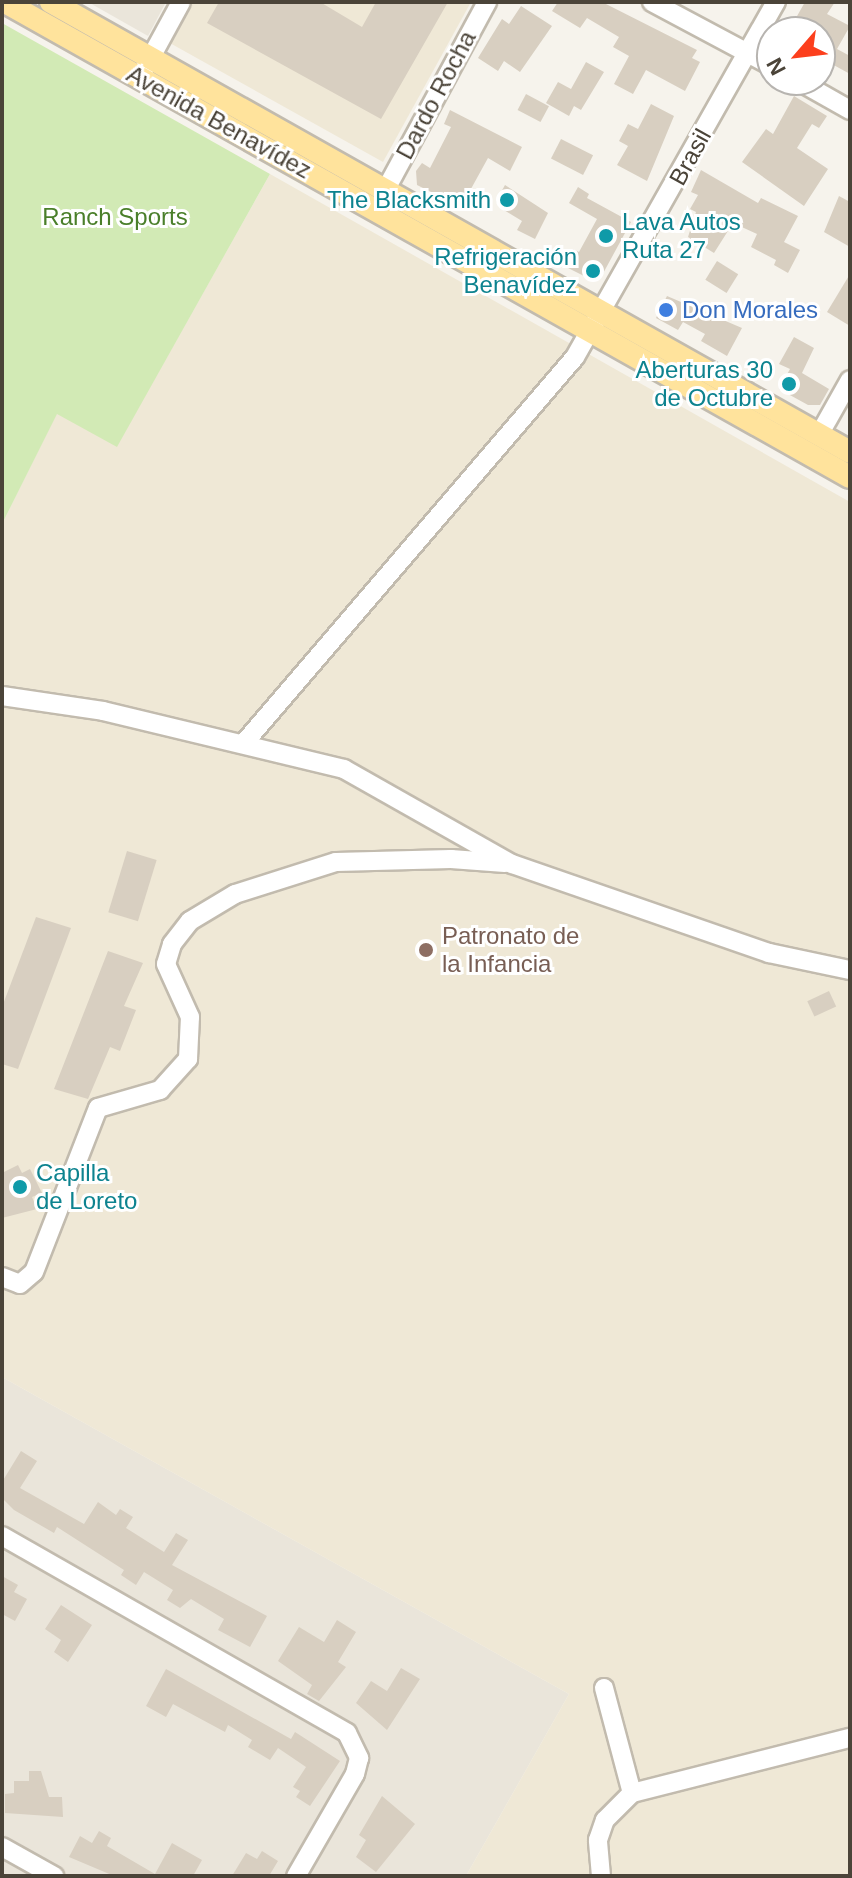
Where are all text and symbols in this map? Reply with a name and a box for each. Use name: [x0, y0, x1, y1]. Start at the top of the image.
north arrow: [756, 16, 836, 96]
street label: Dardo Rocha: [390, 26, 482, 164]
text: N: [761, 54, 791, 79]
street label: Avenida Benavídez: [122, 59, 316, 185]
street label: Brasil: [663, 124, 717, 190]
place label: The Blacksmith: [327, 186, 491, 214]
marker: The Blacksmith: [498, 191, 516, 209]
park label: Ranch Sports: [42, 203, 188, 231]
place label: Lava Autos Ruta 27: [622, 208, 742, 264]
marker: Lava Autos Ruta 27: [597, 227, 615, 245]
place label: Refrigeración Benavídez: [434, 243, 577, 299]
marker: Refrigeración Benavídez: [584, 262, 602, 280]
place label: Don Morales: [682, 296, 818, 324]
marker: Don Morales: [657, 301, 675, 319]
place label: Aberturas 30 de Octubre: [636, 356, 773, 412]
marker: Aberturas 30 de Octubre: [780, 375, 798, 393]
place label: Patronato de la Infancia: [442, 922, 579, 978]
marker: Patronato de la Infancia: [417, 941, 435, 959]
place label: Capilla de Loreto: [36, 1159, 137, 1215]
marker: Capilla de Loreto: [11, 1178, 29, 1196]

